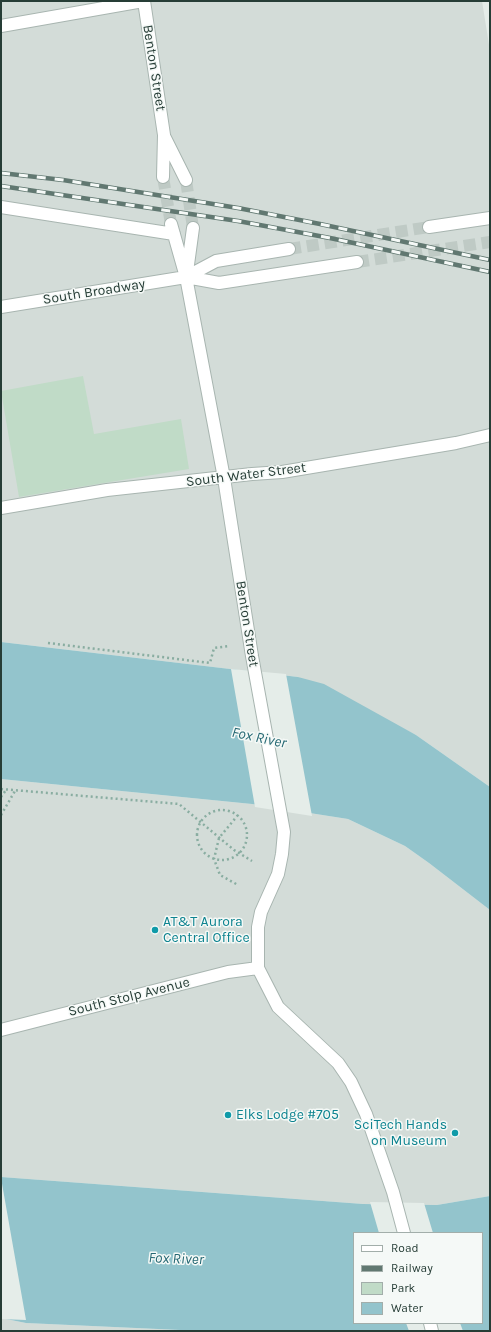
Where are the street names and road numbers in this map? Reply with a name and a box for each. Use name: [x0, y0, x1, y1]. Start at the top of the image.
street label: Benton Street: [139, 23, 169, 113]
street label: South Broadway: [42, 276, 146, 308]
street label: South Water Street: [185, 459, 307, 491]
street label: Benton Street: [232, 579, 262, 669]
street label: South Stolp Avenue: [67, 974, 191, 1020]

